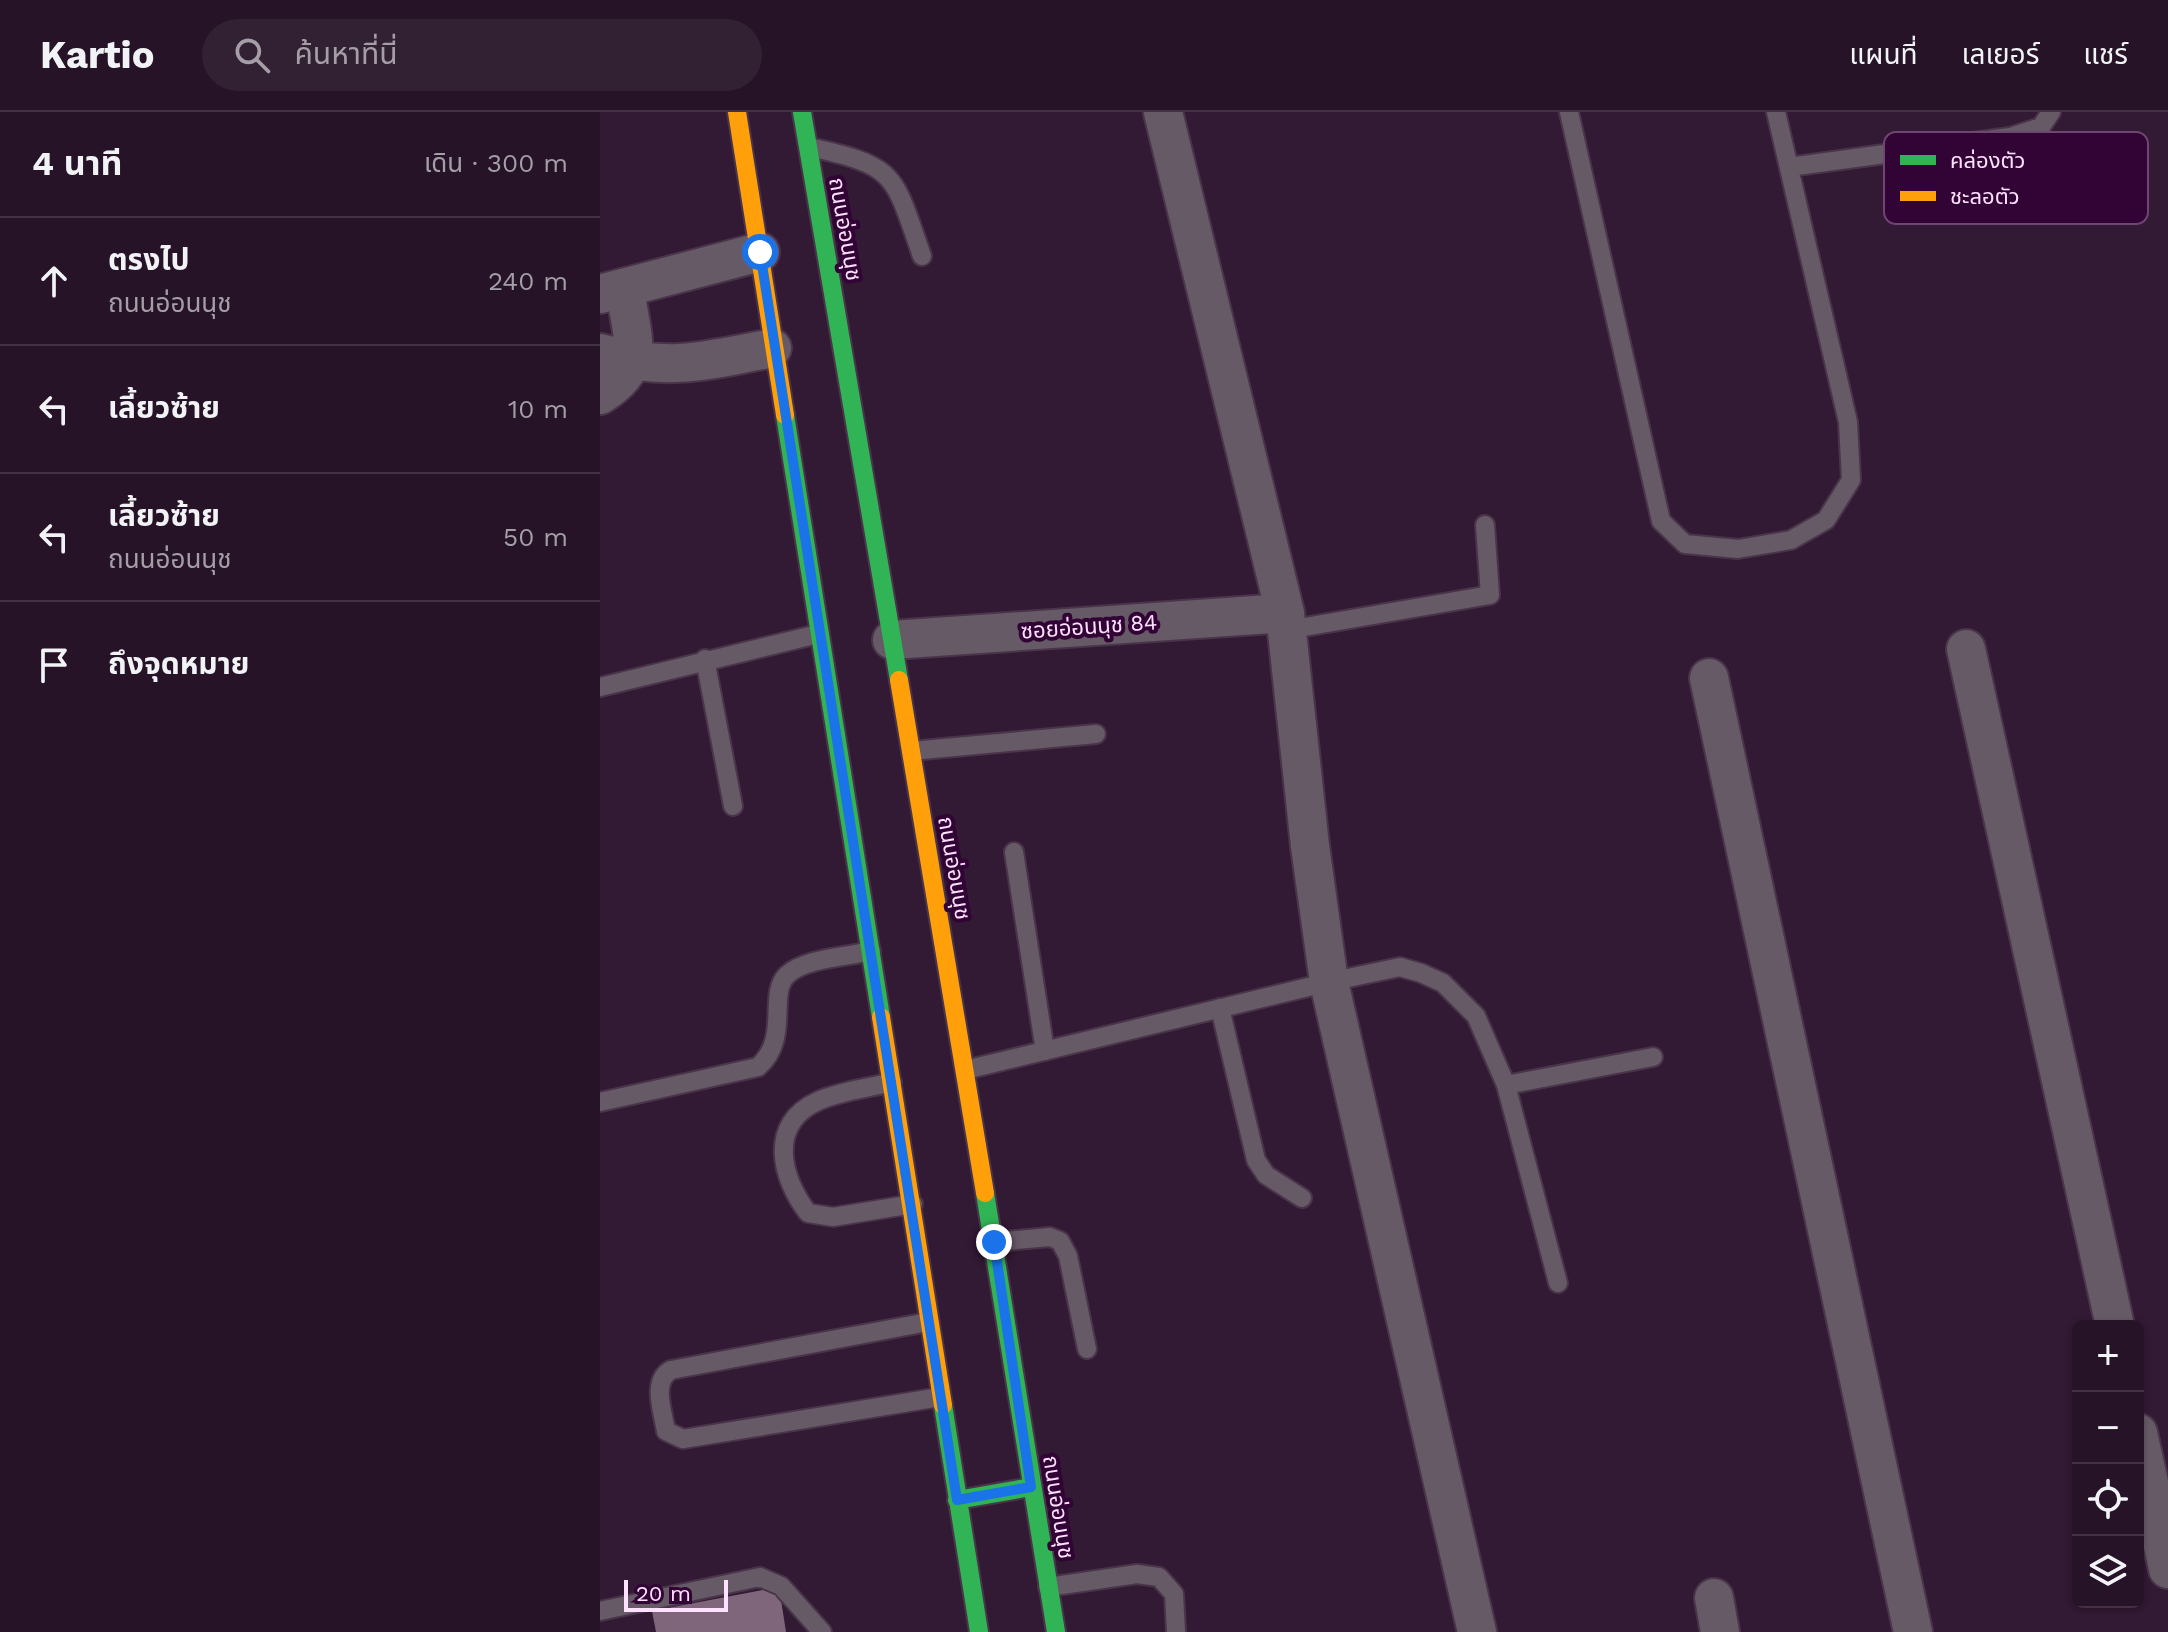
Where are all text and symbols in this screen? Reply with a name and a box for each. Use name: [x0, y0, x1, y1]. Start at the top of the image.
search box: [202, 19, 762, 91]
text: Kartio: [40, 33, 154, 77]
icon: search: [230, 33, 274, 77]
text: ค้นหาที่นี่: [294, 36, 398, 71]
text: แผนที่: [1849, 38, 1918, 71]
text: เลเยอร์: [1962, 38, 2039, 71]
text: แชร์: [2083, 38, 2128, 71]
legend: [1884, 132, 2148, 224]
text: 4 นาที: [32, 143, 122, 183]
text: เดิน · 300 m: [424, 148, 568, 178]
text: คล่องตัว: [1950, 148, 2025, 173]
street label: ถนนอ่อนนุช: [823, 175, 867, 283]
text: ชะลอตัว: [1950, 184, 2020, 209]
route start: [742, 234, 778, 270]
text: ตรงไป: [108, 242, 190, 277]
icon: ahead: [32, 259, 76, 303]
text: 240 m: [488, 266, 568, 296]
text: ถนนอ่อนนุช: [108, 288, 232, 318]
icon: left: [32, 387, 76, 431]
text: เลี้ยวซ้าย: [108, 390, 220, 425]
text: 10 m: [508, 394, 568, 424]
text: เลี้ยวซ้าย: [108, 498, 220, 533]
icon: left: [32, 515, 76, 559]
text: 50 m: [503, 522, 568, 552]
text: ถนนอ่อนนุช: [108, 544, 232, 574]
street label: ซอยอ่อนนุช 84: [1020, 609, 1158, 645]
icon: arrive: [32, 643, 76, 687]
text: ถึงจุดหมาย: [108, 646, 249, 681]
street label: ถนนอ่อนนุช: [932, 814, 976, 922]
route end: [976, 1224, 1012, 1260]
map controls: [2072, 1320, 2144, 1608]
button: +: [2072, 1320, 2144, 1392]
button: −: [2072, 1392, 2144, 1464]
street label: ถนนอ่อนนุช: [1037, 1453, 1079, 1561]
button: locate: [2072, 1464, 2144, 1536]
button: layers: [2072, 1536, 2144, 1608]
scale bar: [624, 1576, 728, 1612]
text: 20 m: [636, 1581, 691, 1606]

